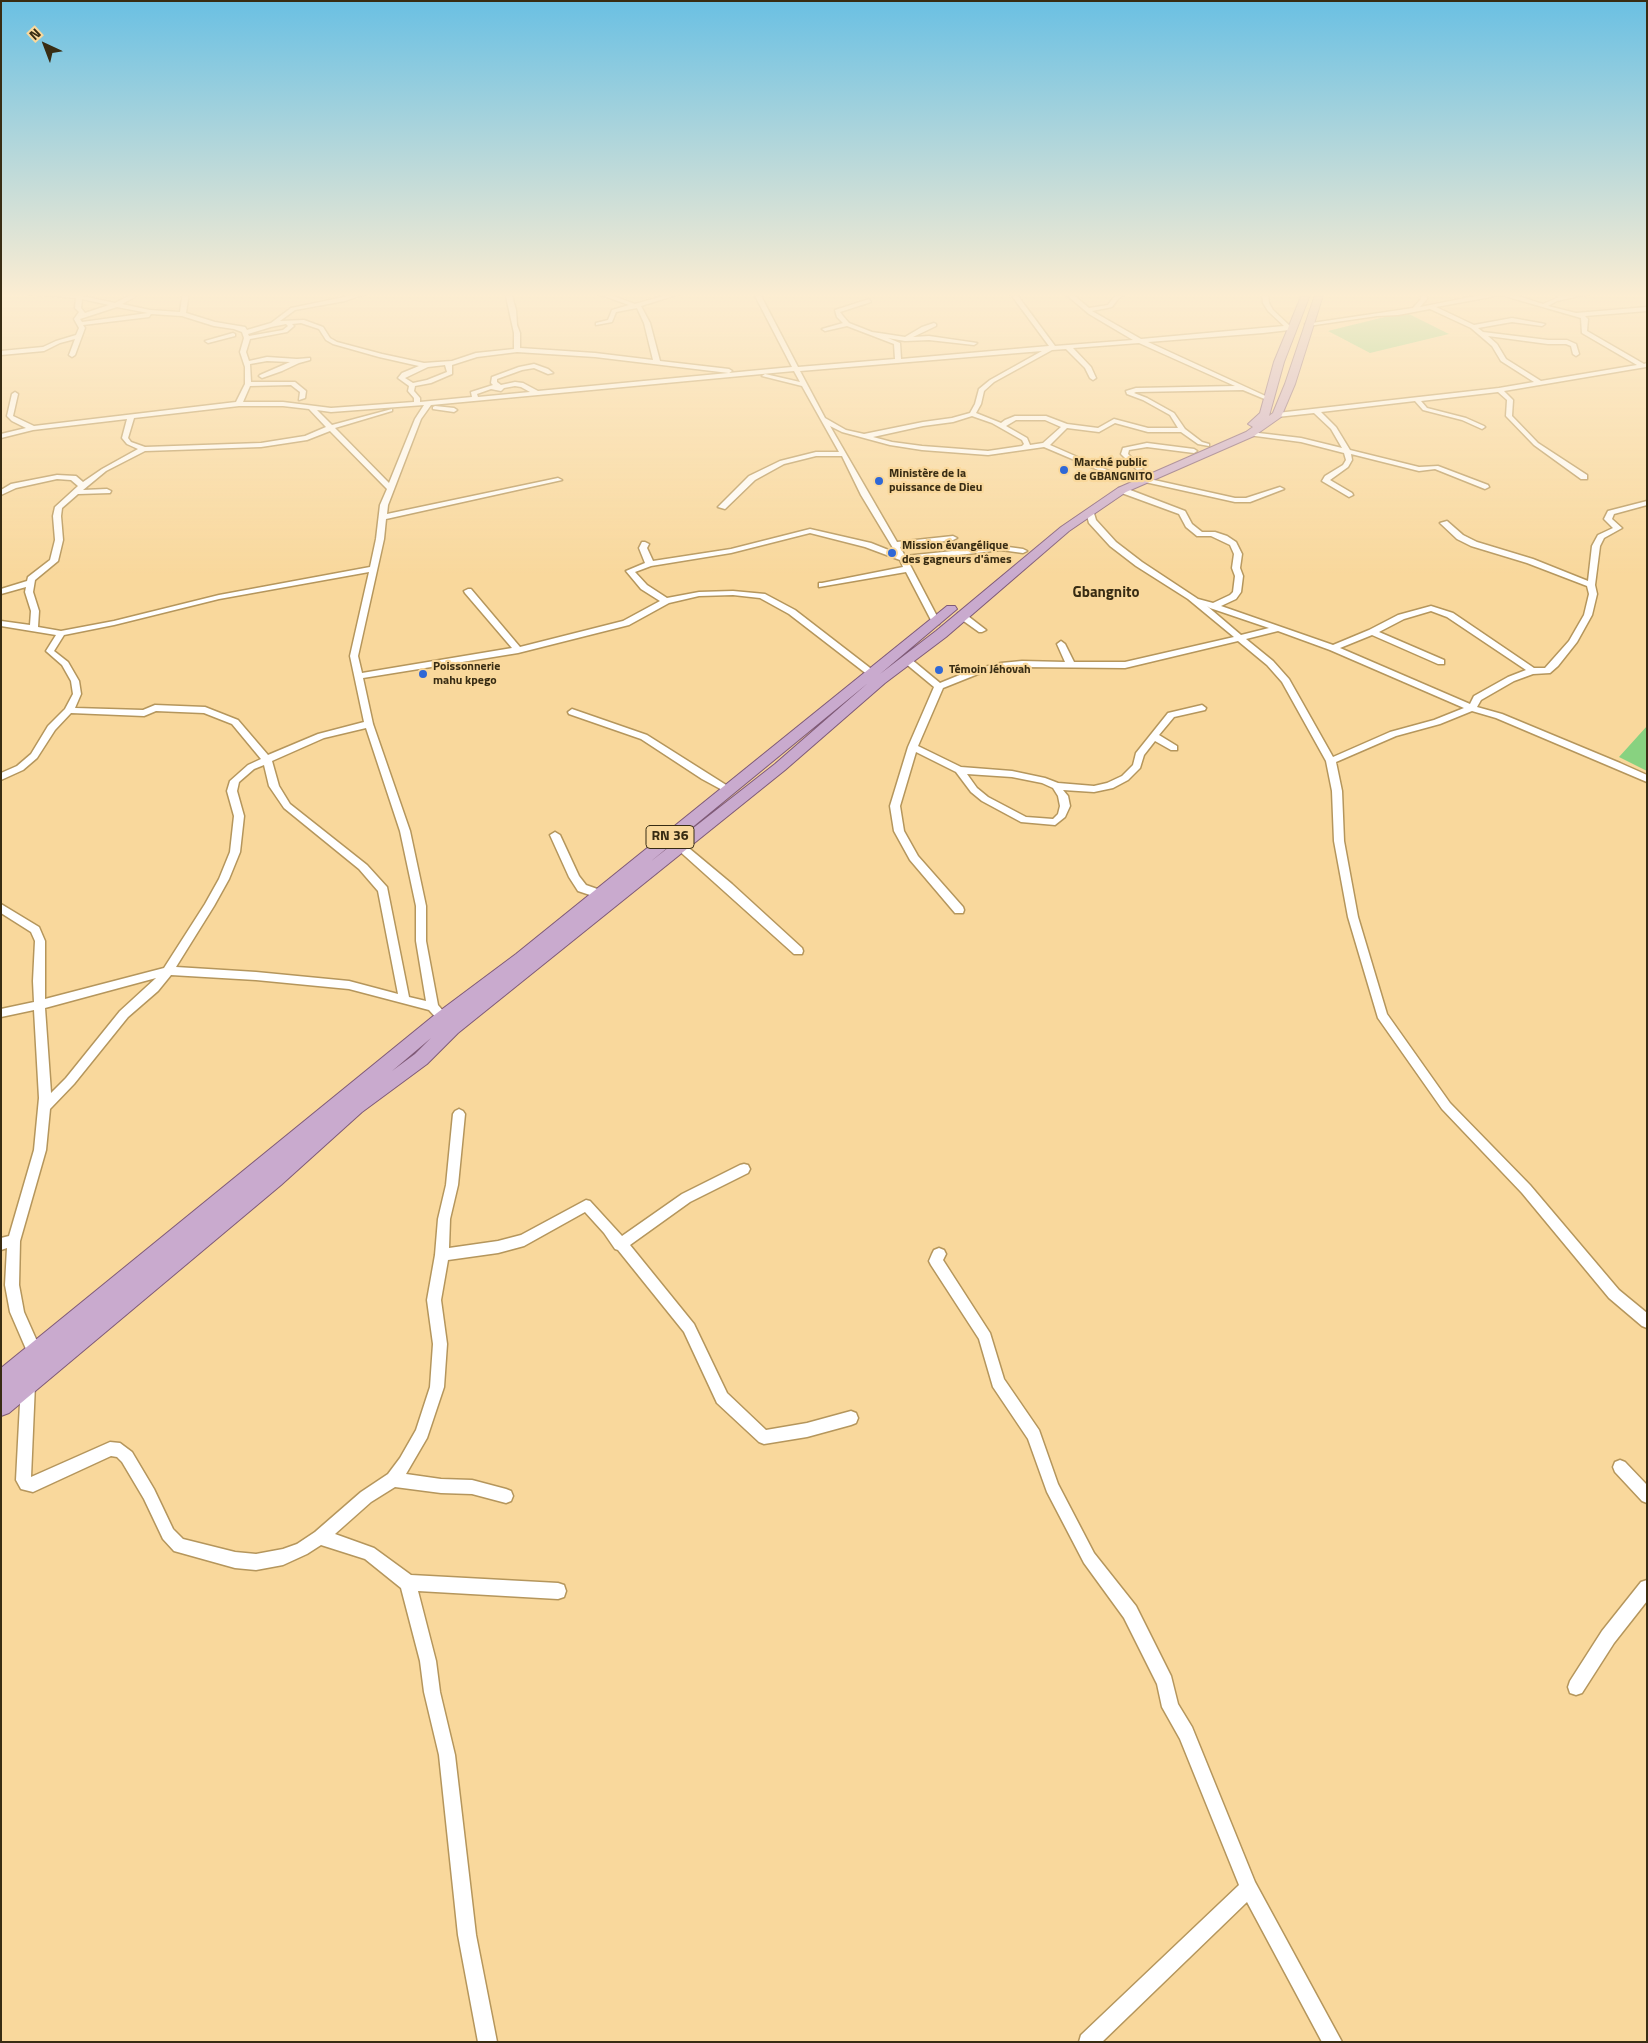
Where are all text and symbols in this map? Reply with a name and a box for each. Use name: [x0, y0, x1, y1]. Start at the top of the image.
north arrow: [20, 20, 70, 70]
text: N: [24, 23, 45, 45]
place label: Marché public de GBANGNITO: [1074, 456, 1153, 484]
marker: Marché public de GBANGNITO: [1058, 464, 1070, 476]
place label: Ministère de la puissance de Dieu: [889, 467, 982, 495]
marker: Ministère de la puissance de Dieu: [873, 475, 885, 487]
place label: Mission évangélique des gagneurs d'âmes: [902, 539, 1012, 567]
marker: Mission évangélique des gagneurs d'âmes: [886, 547, 898, 559]
district label: Gbangnito: [1073, 584, 1139, 602]
place label: Poissonnerie mahu kpego: [433, 660, 500, 688]
place label: Témoin Jéhovah: [949, 663, 1031, 677]
marker: Témoin Jéhovah: [933, 664, 945, 676]
marker: Poissonnerie mahu kpego: [417, 668, 429, 680]
road number: RN 36: [646, 826, 694, 849]

